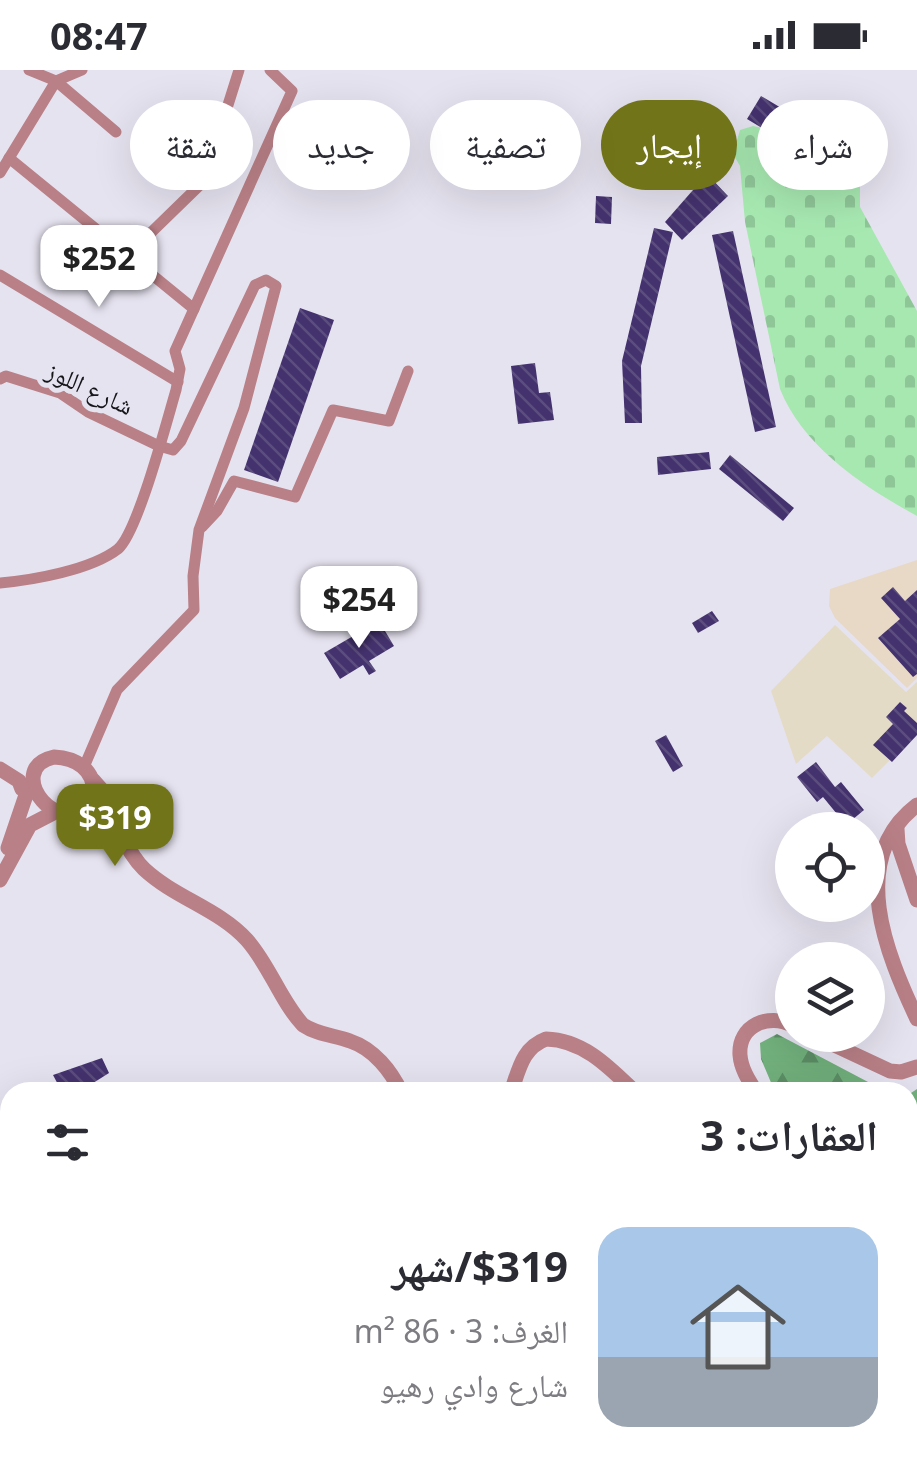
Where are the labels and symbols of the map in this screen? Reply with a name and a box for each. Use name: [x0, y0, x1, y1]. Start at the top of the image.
pin: $252: [40, 225, 158, 310]
street label: شارع اللوز: [40, 352, 140, 422]
pin: $254: [300, 566, 418, 651]
pin: $319: [56, 784, 174, 869]

